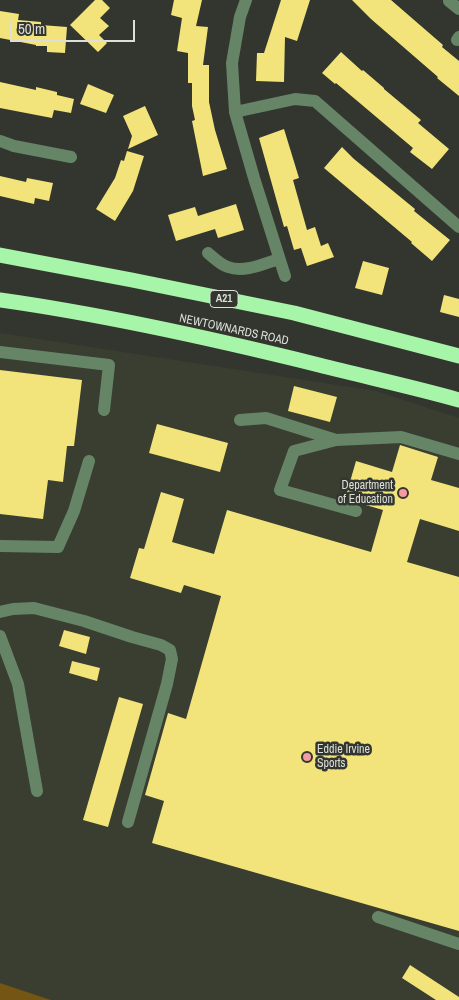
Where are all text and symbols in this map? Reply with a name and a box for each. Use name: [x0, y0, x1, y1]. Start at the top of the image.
scale bar: [12, 10, 138, 42]
text: 50 m: [18, 18, 45, 39]
road number: A21: [210, 290, 238, 308]
street label: NEWTOWNARDS ROAD: [178, 311, 290, 349]
place label: Department of Education: [338, 479, 393, 507]
marker: Department of Education: [397, 487, 409, 499]
place label: Eddie Irvine Sports: [317, 743, 370, 771]
marker: Eddie Irvine Sports: [301, 751, 313, 763]

